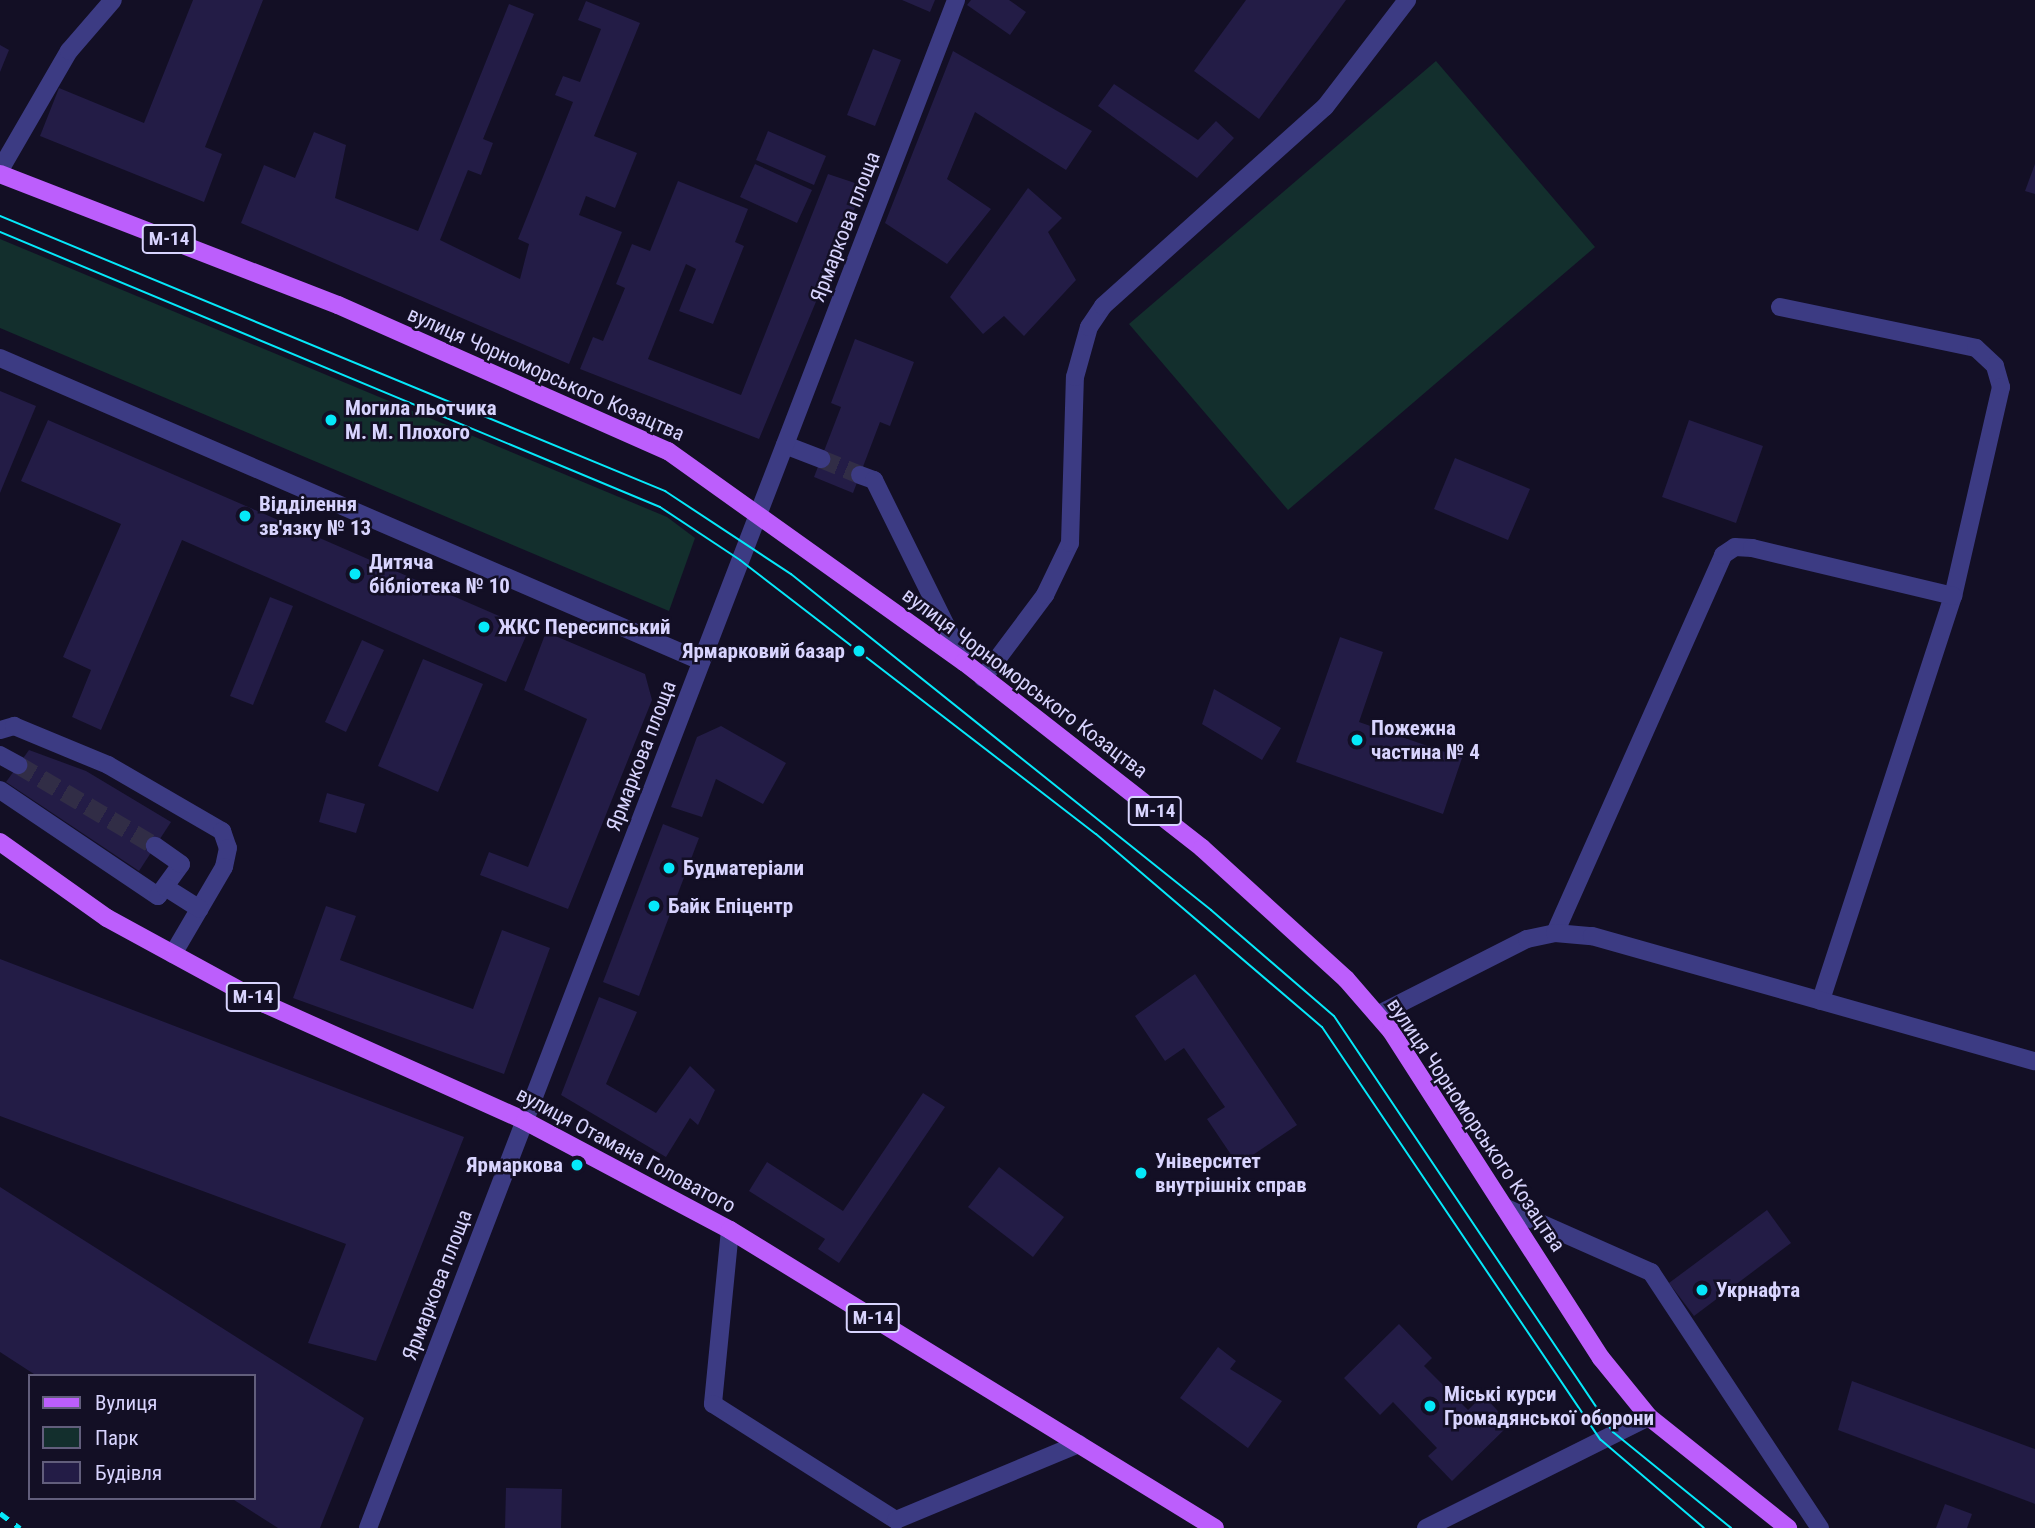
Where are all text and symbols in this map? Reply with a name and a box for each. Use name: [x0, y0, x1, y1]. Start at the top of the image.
street label: Ярмаркова площа: [805, 148, 885, 306]
road number: М-14: [141, 224, 197, 255]
street label: вулиця Чорноморського Козацтва: [404, 301, 688, 447]
place label: Могила льотчика М. М. Плохого: [345, 395, 497, 445]
marker: Могила льотчика М. М. Плохого: [323, 412, 339, 428]
place label: Відділення зв'язку № 13: [259, 491, 371, 541]
marker: Відділення зв'язку № 13: [237, 508, 253, 524]
place label: Дитяча бібліотека № 10: [369, 549, 510, 599]
marker: Дитяча бібліотека № 10: [347, 566, 363, 582]
street label: вулиця Чорноморського Козацтва: [897, 583, 1153, 783]
place label: ЖКС Пересипський: [498, 614, 671, 640]
marker: ЖКС Пересипський: [476, 619, 492, 635]
place label: Ярмарковий базар: [682, 638, 845, 664]
marker: Ярмарковий базар: [851, 643, 867, 659]
street label: Ярмаркова площа: [601, 677, 681, 835]
place label: Пожежна частина № 4: [1371, 715, 1480, 765]
marker: Пожежна частина № 4: [1349, 732, 1365, 748]
road number: М-14: [1127, 796, 1183, 826]
place label: Будматеріали: [683, 855, 804, 881]
marker: Будматеріали: [661, 860, 677, 876]
place label: Байк Епіцентр: [668, 893, 793, 919]
marker: Байк Епіцентр: [646, 898, 662, 914]
road number: М-14: [225, 981, 281, 1012]
street label: вулиця Чорноморського Козацтва: [1382, 993, 1570, 1257]
street label: вулиця Отамана Головатого: [512, 1081, 740, 1219]
place label: Університет внутрішніх справ: [1155, 1148, 1307, 1198]
place label: Ярмаркова: [467, 1152, 563, 1178]
marker: Ярмаркова: [569, 1157, 585, 1173]
marker: Університет внутрішніх справ: [1133, 1165, 1149, 1181]
street label: Ярмаркова площа: [397, 1206, 477, 1364]
place label: Укрнафта: [1716, 1277, 1800, 1303]
marker: Укрнафта: [1694, 1282, 1710, 1298]
road number: М-14: [845, 1302, 901, 1334]
legend: [28, 1374, 256, 1500]
place label: Міські курси Громадянської оборони: [1444, 1381, 1654, 1431]
text: Вулиця: [95, 1391, 157, 1415]
marker: Міські курси Громадянської оборони: [1422, 1398, 1438, 1414]
text: Парк: [95, 1426, 139, 1450]
text: Будівля: [95, 1461, 162, 1485]

